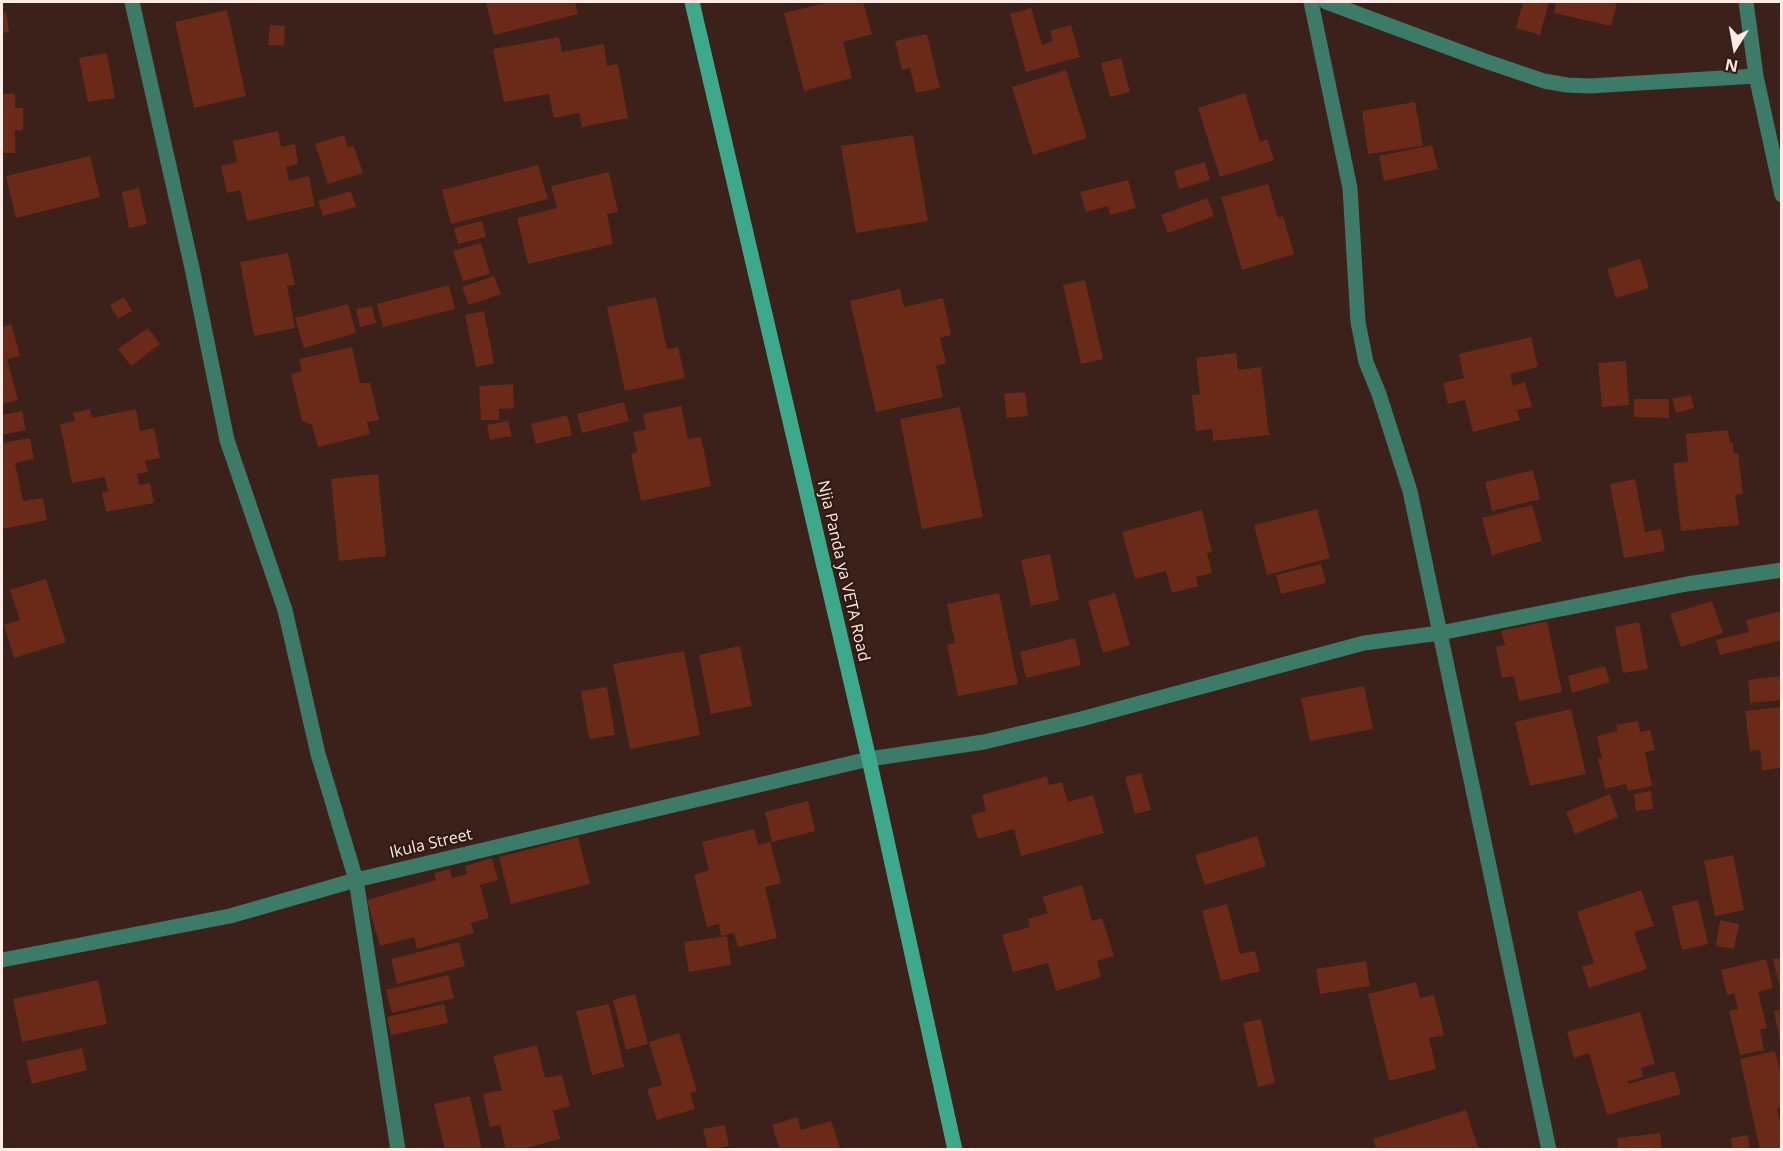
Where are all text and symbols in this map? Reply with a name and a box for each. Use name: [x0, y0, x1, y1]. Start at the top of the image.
north arrow: [1705, 18, 1765, 78]
text: N: [1723, 54, 1740, 78]
street label: Njia Panda ya VETA Road: [813, 479, 873, 663]
street label: Ikula Street: [388, 825, 474, 863]

